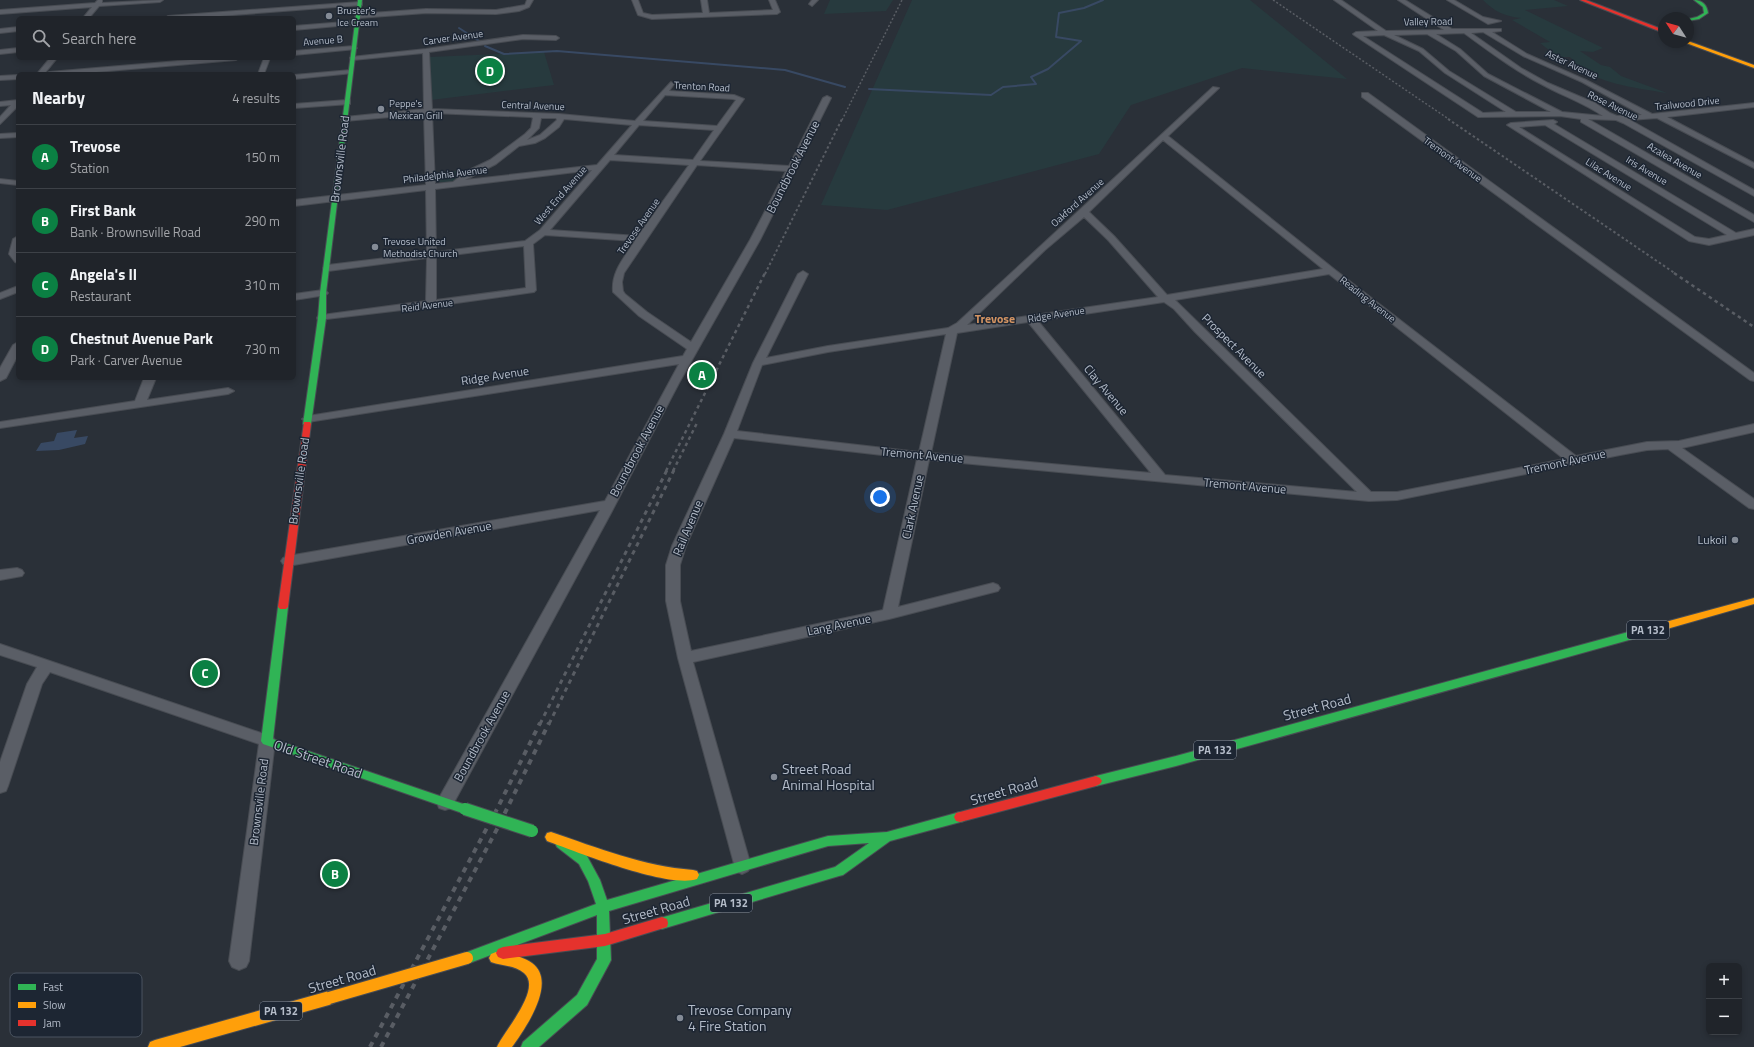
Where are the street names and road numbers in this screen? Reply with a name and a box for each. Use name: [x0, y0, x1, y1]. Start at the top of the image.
street label: Valley Road: [1403, 14, 1453, 29]
street label: Carver Avenue: [422, 26, 484, 49]
street label: Avenue B: [303, 31, 343, 50]
street label: Aster Avenue: [1543, 46, 1600, 83]
street label: Trenton Road: [674, 78, 730, 95]
street label: Rose Avenue: [1585, 87, 1641, 124]
street label: Trailwood Drive: [1654, 93, 1720, 114]
street label: Central Avenue: [501, 97, 565, 114]
street label: Brownsville Road: [325, 114, 354, 203]
street label: Boundbrook Avenue: [761, 117, 824, 216]
street label: Tremont Avenue: [1420, 133, 1485, 186]
street label: Azalea Avenue: [1644, 139, 1705, 182]
street label: Iris Avenue: [1623, 152, 1670, 189]
street label: Lilac Avenue: [1583, 154, 1635, 195]
street label: Philadelphia Avenue: [402, 162, 488, 187]
street label: West End Avenue: [531, 163, 590, 228]
street label: Oakford Avenue: [1047, 174, 1107, 230]
street label: Trevose Avenue: [613, 195, 663, 258]
street label: Reading Avenue: [1336, 273, 1399, 326]
street label: Reid Avenue: [400, 295, 454, 316]
street label: Ridge Avenue: [1027, 303, 1086, 326]
street label: Prospect Avenue: [1198, 309, 1271, 382]
street label: Clay Avenue: [1079, 360, 1133, 419]
street label: Ridge Avenue: [459, 361, 530, 390]
street label: Boundbrook Avenue: [604, 401, 669, 500]
street label: Brownsville Road: [283, 436, 314, 526]
street label: Tremont Avenue: [880, 441, 964, 468]
street label: Tremont Avenue: [1523, 444, 1607, 479]
street label: Tremont Avenue: [1203, 472, 1287, 499]
street label: Clark Avenue: [896, 473, 929, 541]
street label: Rail Avenue: [667, 497, 708, 559]
street label: Growden Avenue: [405, 516, 493, 549]
street label: Lang Avenue: [805, 609, 872, 641]
road number: PA 132: [1627, 621, 1669, 639]
street label: Boundbrook Avenue: [449, 687, 515, 785]
street label: Street Road: [1281, 687, 1353, 726]
street label: Old Street Road: [271, 734, 365, 784]
road number: PA 132: [1194, 741, 1236, 759]
street label: Brownsville Road: [244, 757, 273, 846]
street label: Street Road: [968, 771, 1040, 810]
street label: Street Road: [620, 890, 692, 929]
road number: PA 132: [710, 894, 752, 912]
street label: Street Road: [306, 959, 378, 998]
road number: PA 132: [260, 1002, 302, 1020]

